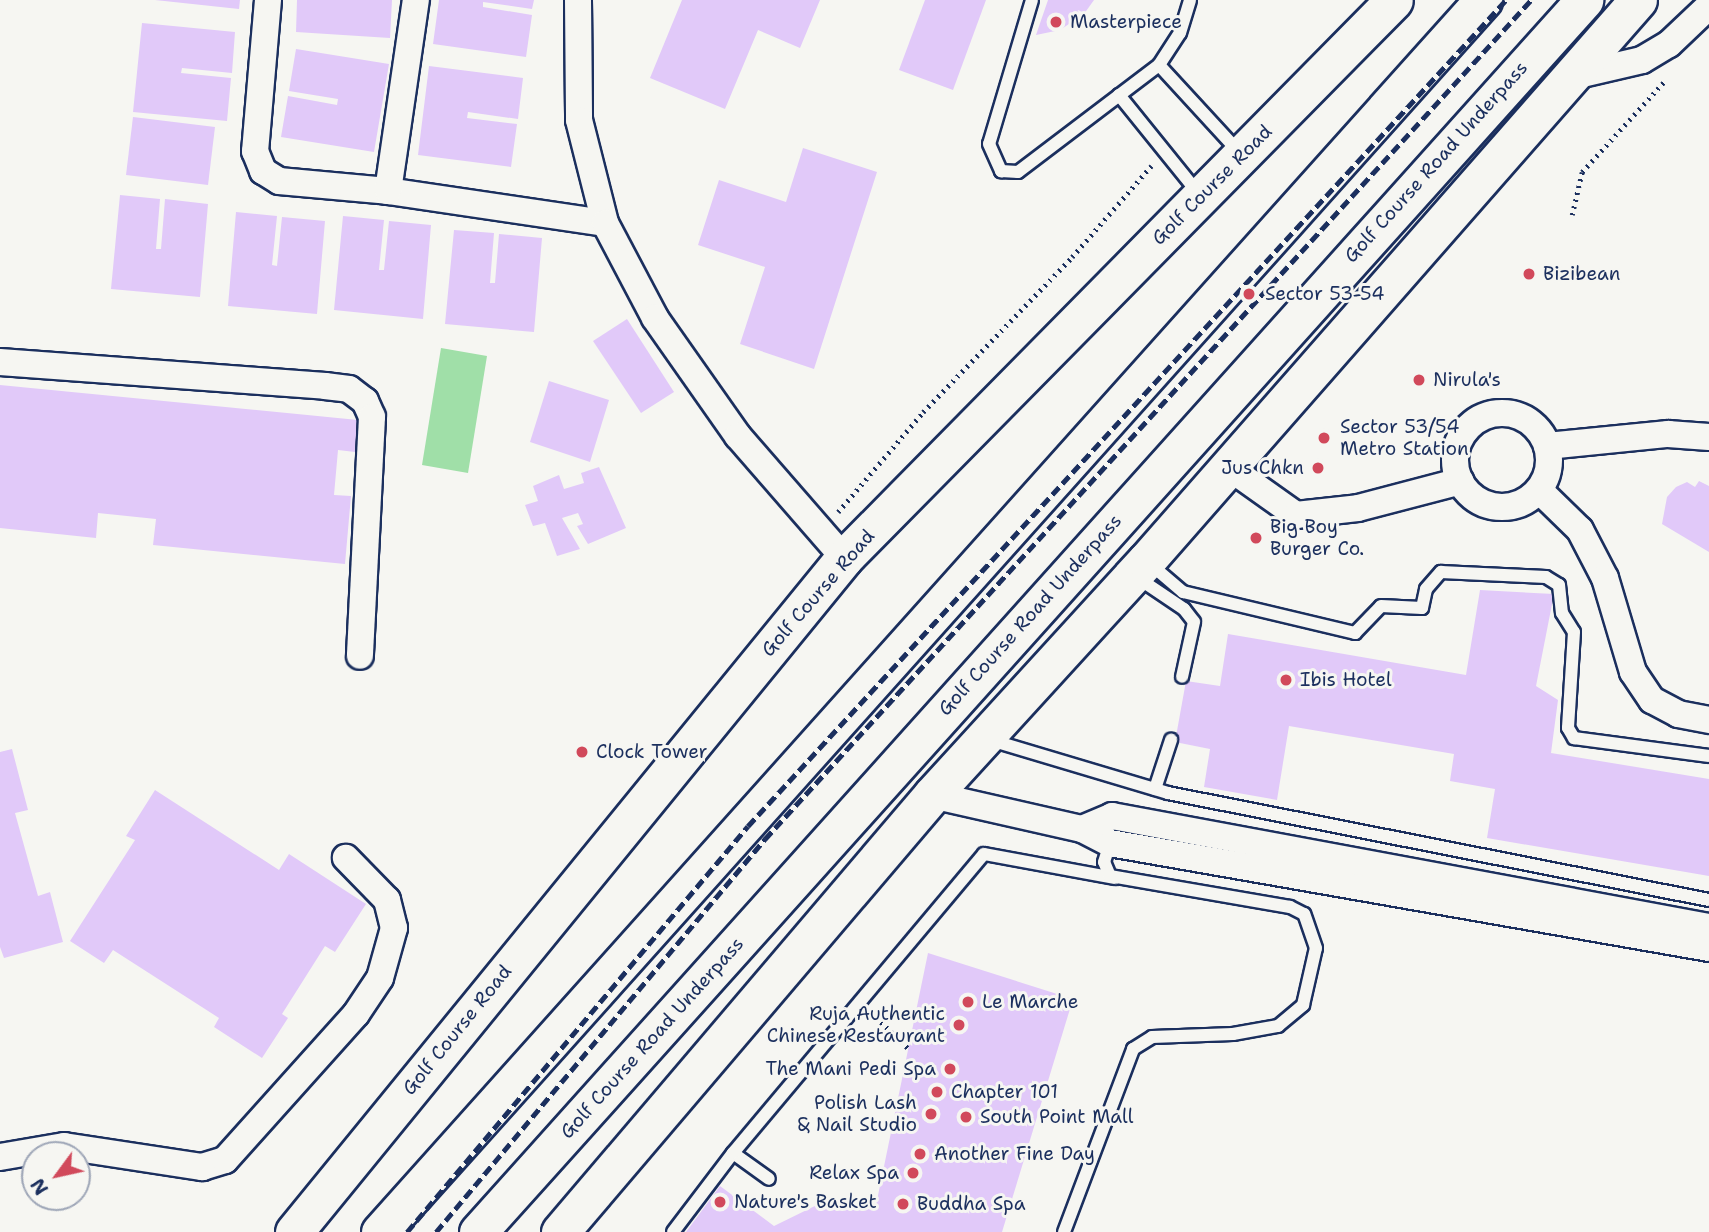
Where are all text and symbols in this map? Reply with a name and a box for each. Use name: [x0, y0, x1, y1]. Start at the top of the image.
place label: Masterpiece: [1070, 11, 1182, 33]
marker: Masterpiece: [1048, 14, 1064, 30]
street label: Golf Course Road Underpass: [1340, 57, 1532, 267]
street label: Golf Course Road: [1147, 120, 1277, 250]
place label: Bizibean: [1543, 263, 1620, 285]
marker: Bizibean: [1521, 266, 1537, 282]
place label: Sector 53-54: [1265, 283, 1385, 305]
marker: Sector 53-54: [1239, 284, 1259, 304]
place label: Nirula's: [1433, 369, 1501, 391]
marker: Nirula's: [1411, 372, 1427, 388]
place label: Sector 53/54 Metro Station: [1340, 416, 1469, 460]
marker: Sector 53/54 Metro Station: [1314, 428, 1334, 448]
place label: Jus Chkn: [1221, 457, 1304, 479]
marker: Jus Chkn: [1310, 460, 1326, 476]
street label: Golf Course Road Underpass: [934, 510, 1126, 720]
place label: Big Boy Burger Co.: [1270, 516, 1364, 560]
street label: Golf Course Road: [757, 525, 879, 661]
marker: Big Boy Burger Co.: [1248, 530, 1264, 546]
place label: Ibis Hotel: [1300, 669, 1392, 691]
marker: Ibis Hotel: [1278, 672, 1294, 688]
place label: Clock Tower: [596, 741, 708, 763]
marker: Clock Tower: [574, 744, 590, 760]
street label: Golf Course Road Underpass: [556, 933, 748, 1143]
street label: Golf Course Road: [398, 960, 516, 1100]
place label: Le Marche: [982, 991, 1079, 1013]
marker: Le Marche: [960, 994, 976, 1010]
place label: Ruja Authentic Chinese Restaurant: [767, 1003, 945, 1047]
marker: Ruja Authentic Chinese Restaurant: [951, 1017, 967, 1033]
place label: The Mani Pedi Spa: [766, 1058, 936, 1080]
marker: The Mani Pedi Spa: [942, 1061, 958, 1077]
place label: Chapter 101: [951, 1081, 1058, 1103]
marker: Chapter 101: [929, 1084, 945, 1100]
place label: Polish Lash & Nail Studio: [797, 1092, 917, 1136]
marker: Polish Lash & Nail Studio: [923, 1106, 939, 1122]
place label: South Point Mall: [980, 1106, 1133, 1128]
marker: South Point Mall: [958, 1109, 974, 1125]
north arrow: [21, 1141, 91, 1211]
place label: Another Fine Day: [934, 1143, 1095, 1165]
marker: Another Fine Day: [912, 1146, 928, 1162]
place label: Relax Spa: [809, 1162, 899, 1184]
marker: Relax Spa: [905, 1165, 921, 1181]
text: N: [25, 1173, 54, 1200]
place label: Nature's Basket: [734, 1191, 877, 1213]
place label: Buddha Spa: [917, 1193, 1026, 1215]
marker: Nature's Basket: [712, 1194, 728, 1210]
marker: Buddha Spa: [895, 1196, 911, 1212]

